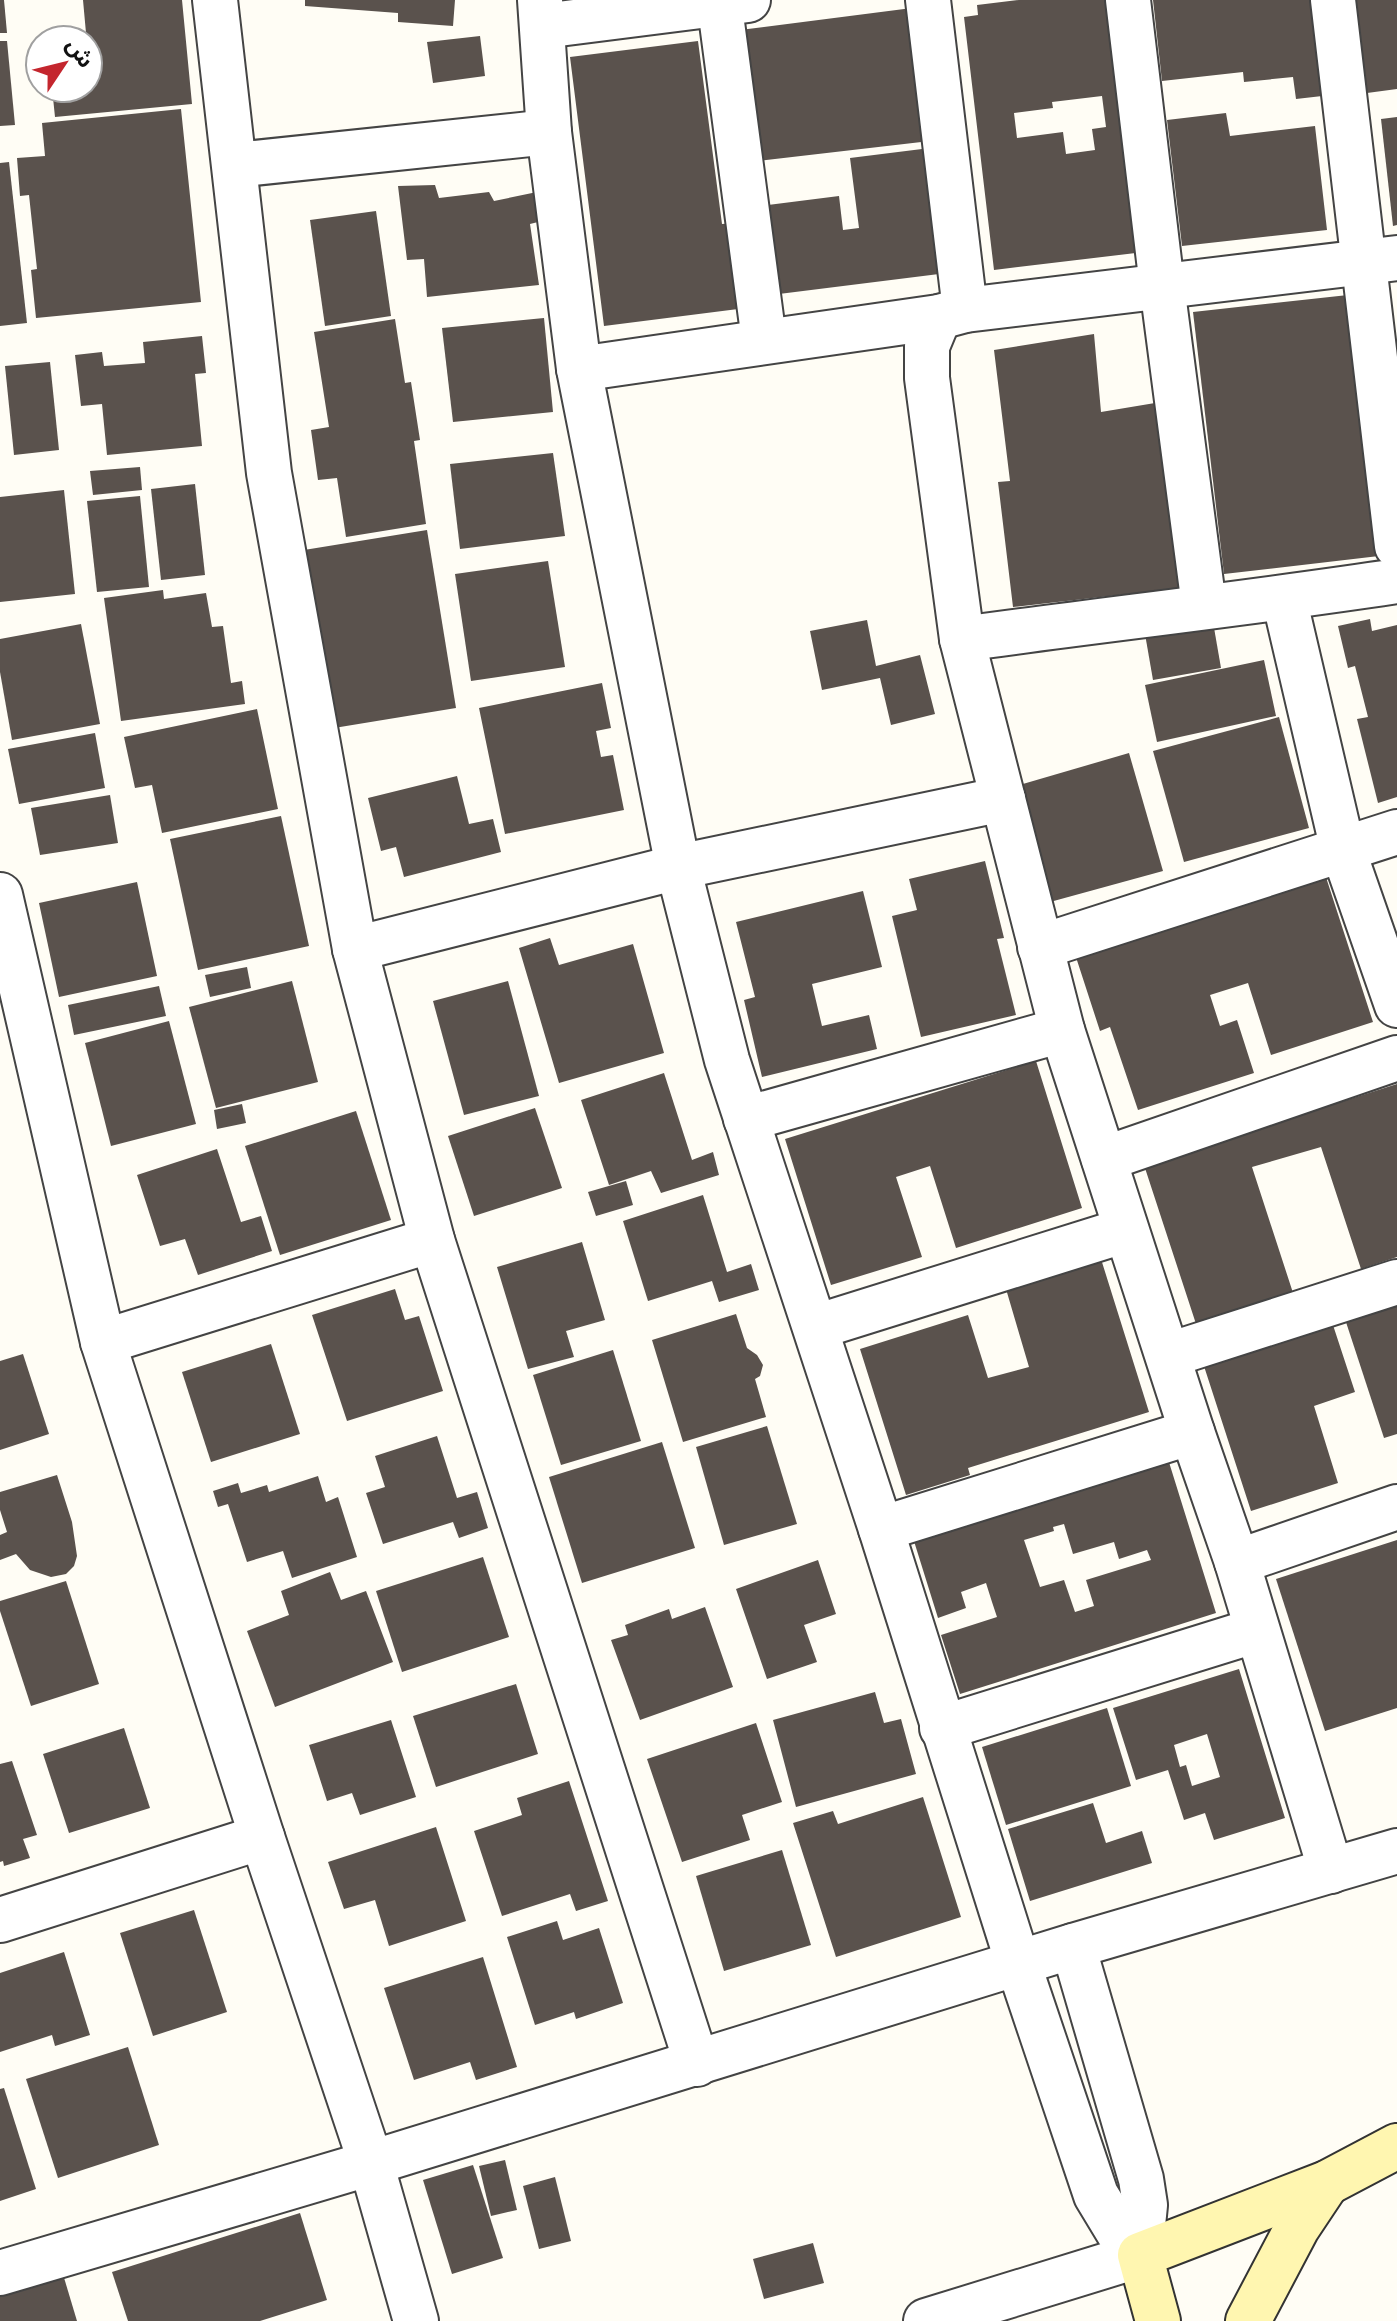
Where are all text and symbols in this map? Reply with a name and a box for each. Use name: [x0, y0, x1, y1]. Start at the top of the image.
north arrow: [24, 24, 104, 104]
text: ش: [57, 32, 101, 75]

